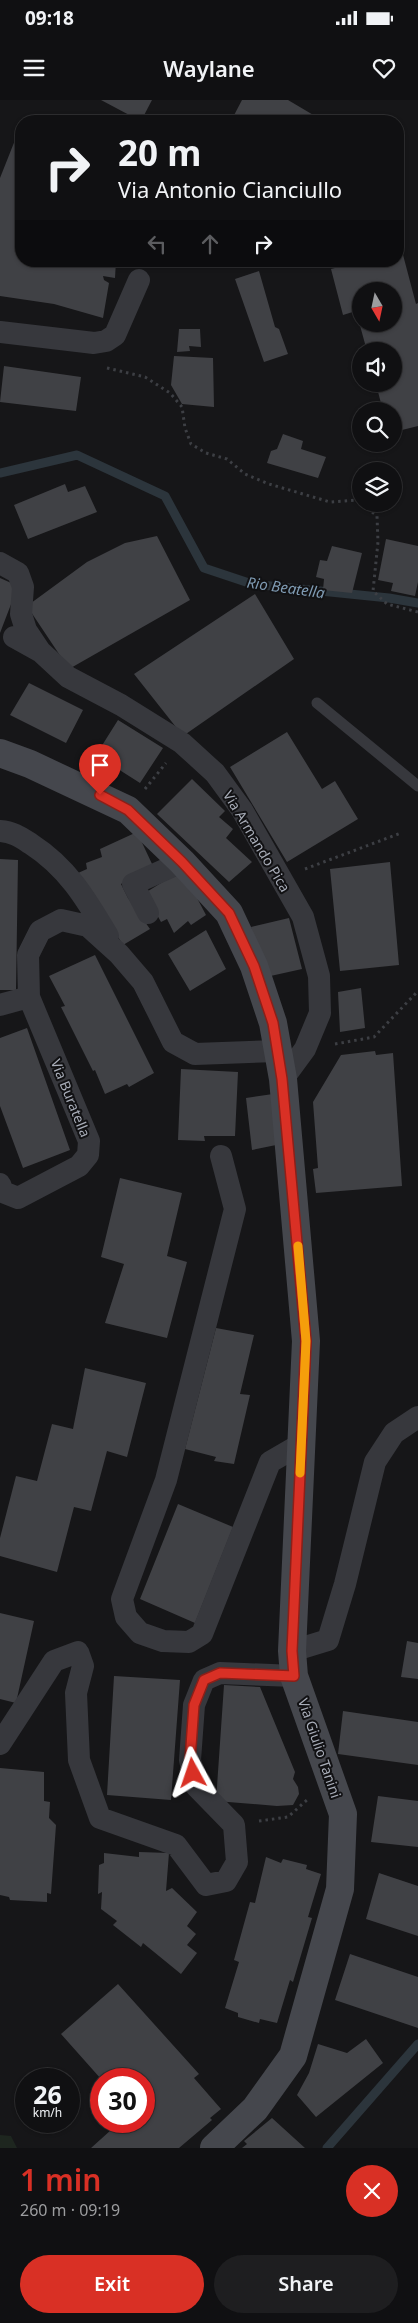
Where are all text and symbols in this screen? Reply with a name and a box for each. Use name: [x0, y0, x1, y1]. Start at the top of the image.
text: 09:18: [25, 5, 74, 31]
text: Waylane: [163, 53, 255, 83]
icon: menu: [20, 54, 48, 82]
icon: heart: [370, 54, 398, 82]
text: 20 m: [118, 129, 201, 176]
icon: right: [35, 135, 100, 200]
text: Via Antonio Cianciullo: [118, 174, 342, 204]
icon: left: [143, 230, 171, 258]
icon: ahead: [196, 230, 224, 258]
icon: right: [249, 230, 277, 258]
north arrow: [352, 282, 402, 332]
map controls: [352, 282, 402, 512]
button: sound: [352, 342, 402, 392]
button: search: [352, 402, 402, 452]
button: layers: [352, 462, 402, 512]
water label: Rio Beatella: [246, 572, 327, 602]
pin: [79, 744, 121, 795]
icon: arrive: [86, 751, 114, 779]
street label: Via Armando Pica: [219, 787, 295, 895]
street label: Via Buratella: [47, 1056, 95, 1140]
street label: Via Giulio Tanini: [294, 1696, 346, 1800]
position arrow: [166, 1746, 218, 1798]
speed limit sign: 30: [90, 2068, 155, 2133]
text: 26: [33, 2077, 62, 2111]
text: km/h: [33, 2104, 62, 2121]
text: 1 min: [20, 2159, 101, 2200]
button: close: [346, 2165, 398, 2217]
text: 260 m · 09:19: [20, 2199, 120, 2221]
button: Exit: [20, 2255, 204, 2313]
button: Share: [214, 2255, 398, 2313]

